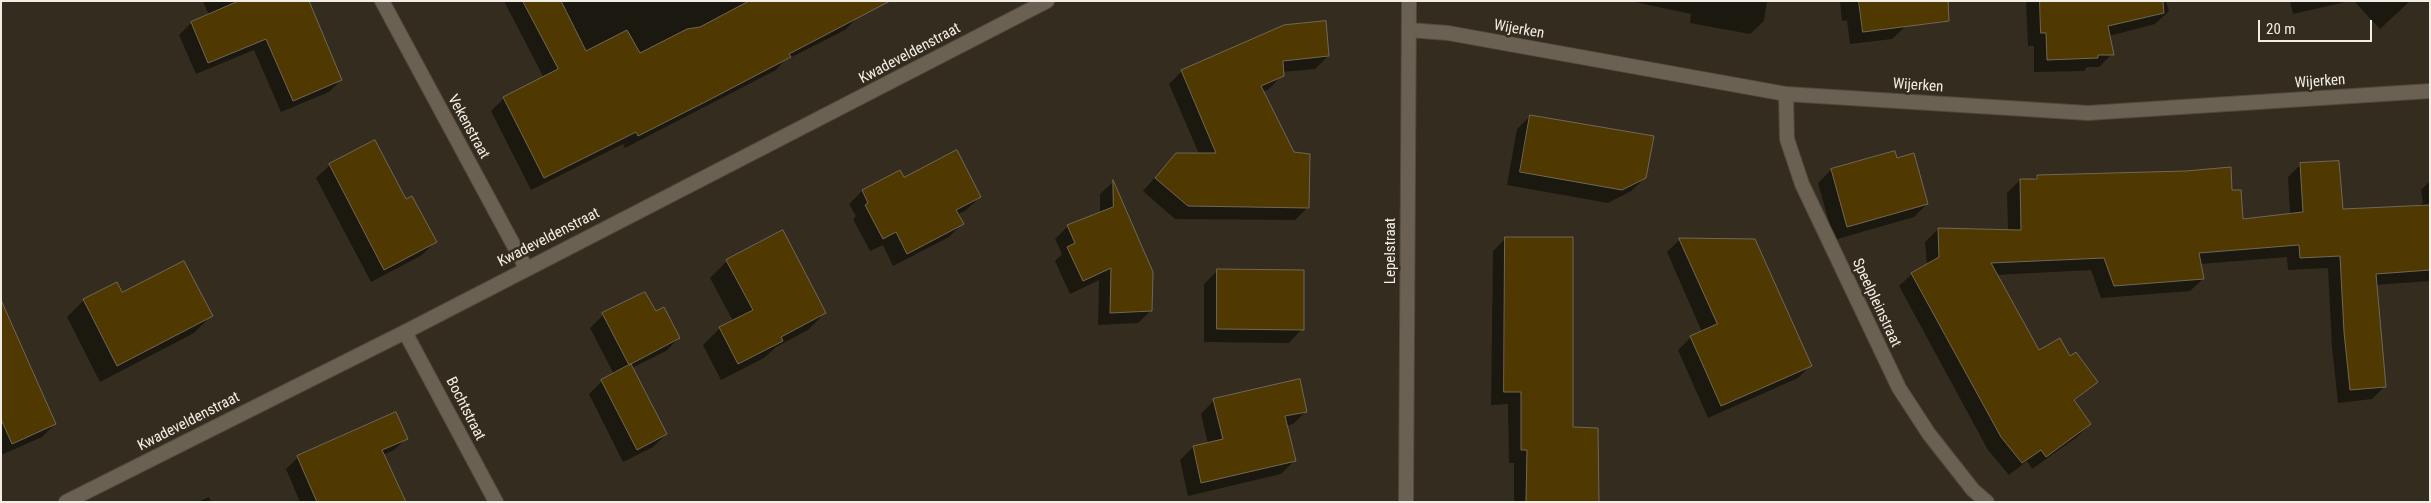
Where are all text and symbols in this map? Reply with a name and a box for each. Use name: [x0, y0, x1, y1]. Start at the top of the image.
scale bar: [2261, 10, 2375, 42]
street label: Wijerken: [1492, 17, 1546, 43]
street label: Kwadeveldenstraat: [856, 20, 964, 88]
text: 20 m: [2266, 20, 2296, 38]
street label: Wijerken: [2294, 71, 2346, 93]
street label: Wijerken: [1892, 75, 1944, 97]
street label: Vekenstraat: [443, 92, 493, 162]
street label: Kwadeveldenstraat: [495, 205, 603, 271]
street label: Lepelstraat: [1382, 218, 1400, 284]
street label: Speelpleinstraat: [1848, 256, 1904, 350]
street label: Bochtstraat: [441, 374, 489, 444]
street label: Kwadeveldenstraat: [135, 389, 243, 455]

